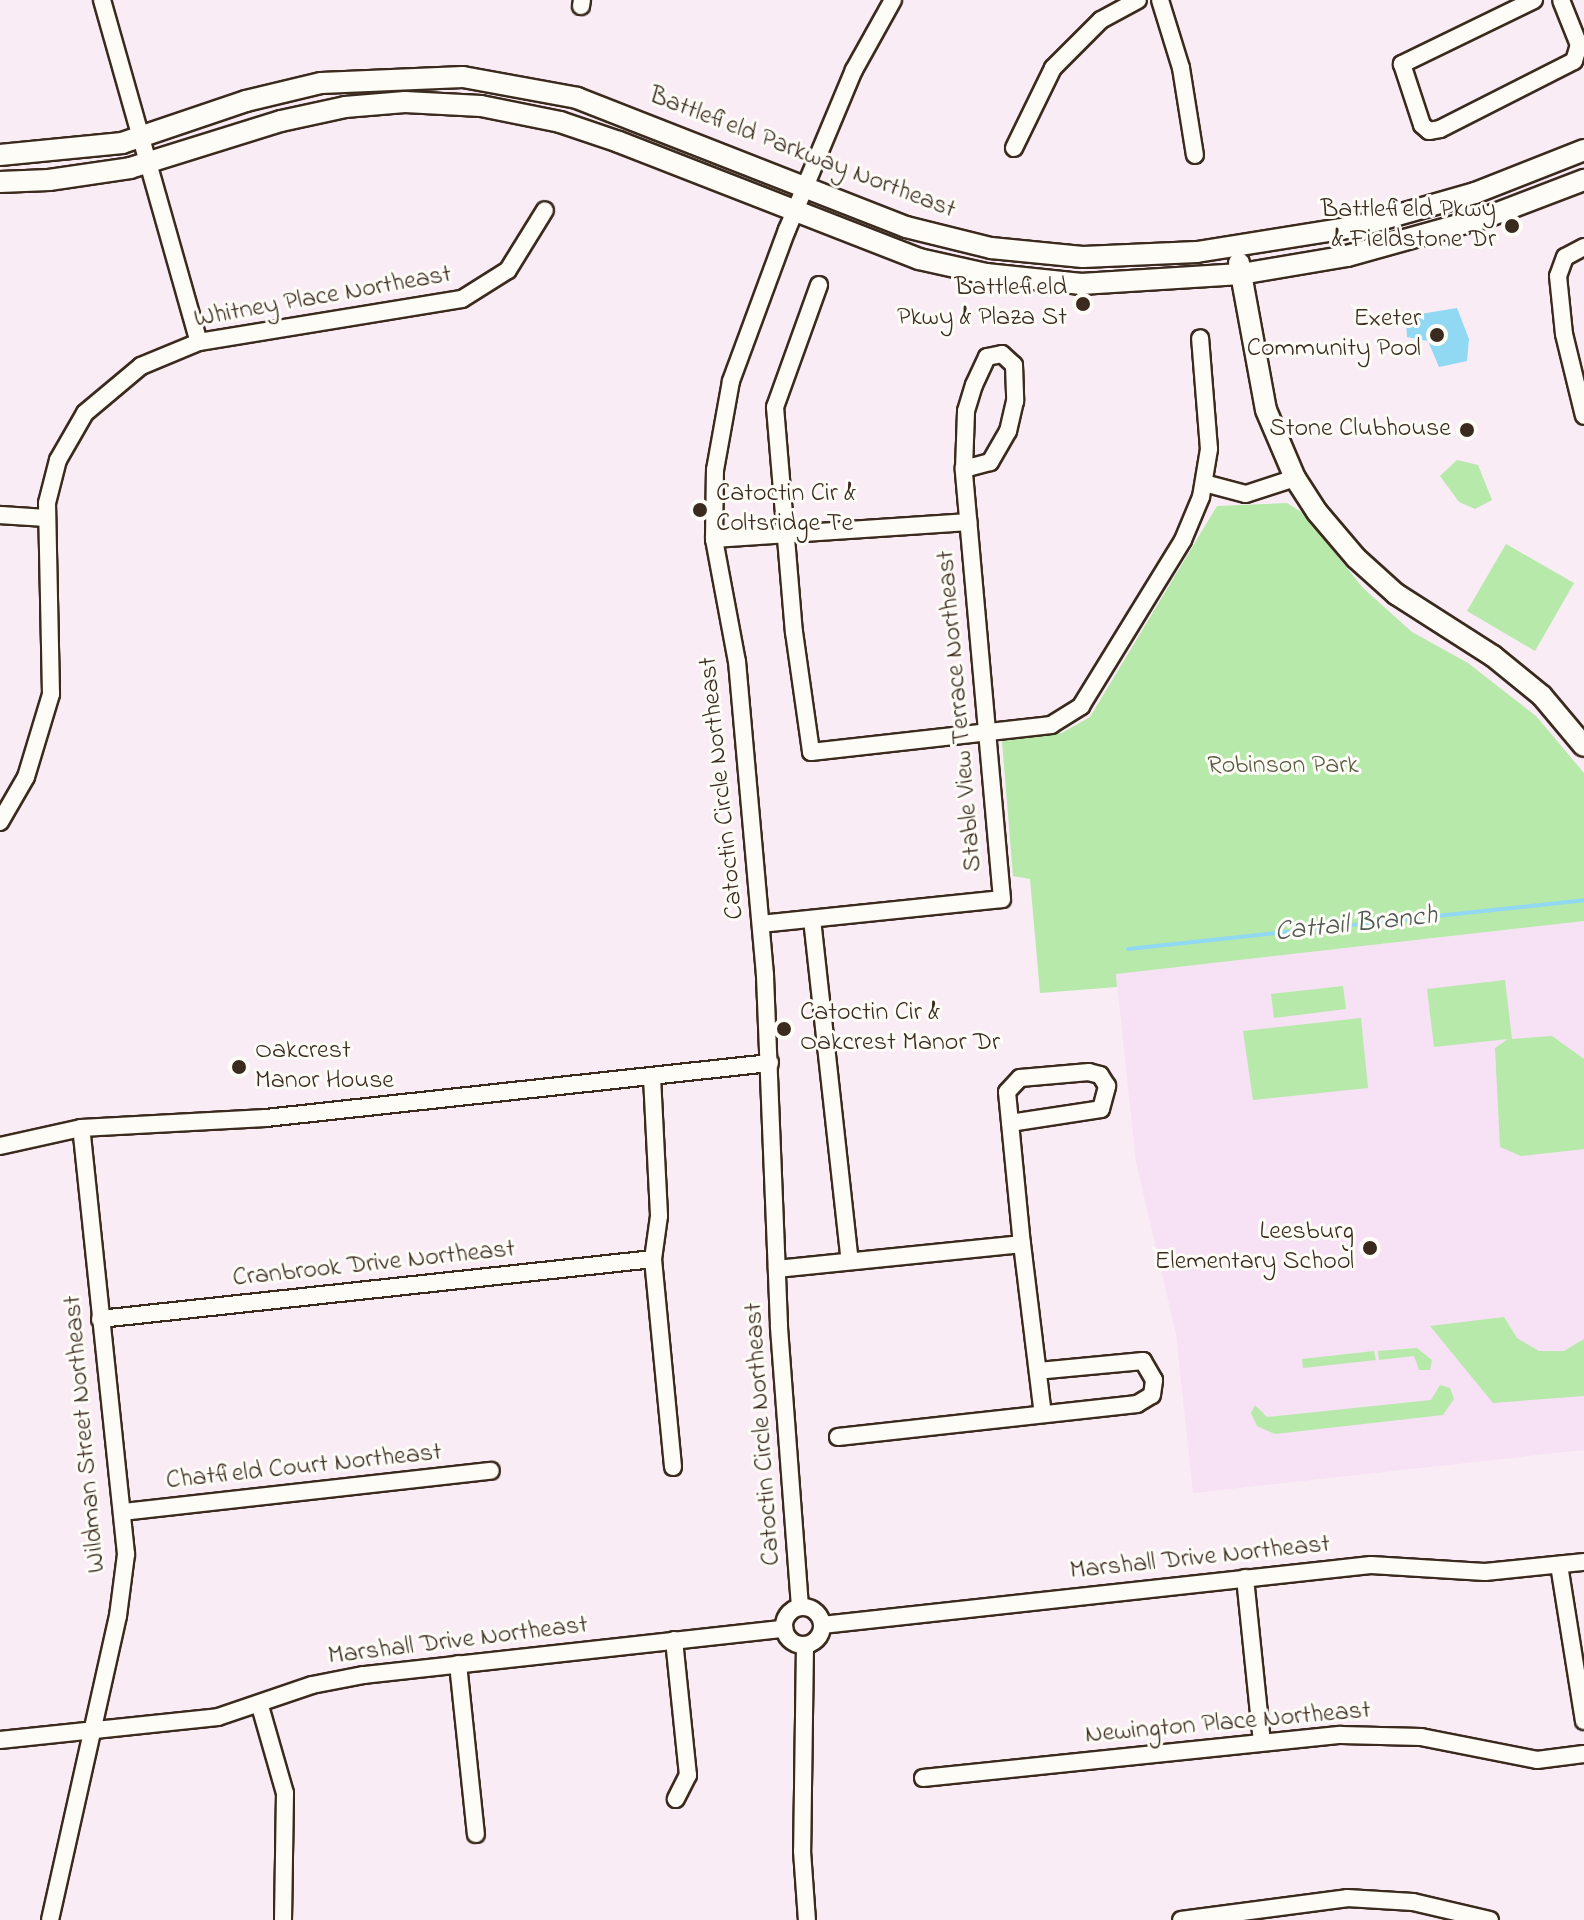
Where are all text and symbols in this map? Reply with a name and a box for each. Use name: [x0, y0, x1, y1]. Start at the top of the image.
street label: Battlefield Parkway Northeast: [644, 81, 960, 227]
place label: Battlefield Pkwy & Fieldstone Dr: [1321, 195, 1496, 256]
marker: Battlefield Pkwy & Fieldstone Dr: [1503, 217, 1521, 235]
street label: Whitney Place Northeast: [192, 260, 454, 336]
place label: Battlefield Pkwy & Plaza St: [897, 273, 1067, 334]
marker: Battlefield Pkwy & Plaza St: [1074, 295, 1092, 313]
place label: Exeter Community Pool: [1247, 304, 1421, 366]
marker: Exeter Community Pool: [1428, 326, 1446, 344]
place label: Stone Clubhouse: [1269, 414, 1451, 446]
marker: Stone Clubhouse: [1458, 421, 1476, 439]
place label: Catoctin Cir & Coltsridge Te: [716, 479, 856, 540]
marker: Catoctin Cir & Coltsridge Te: [691, 501, 709, 519]
street label: Stable View Terrace Northeast: [931, 549, 991, 873]
street label: Catoctin Circle Northeast: [694, 655, 752, 921]
park label: Robinson Park: [1207, 751, 1359, 783]
water label: Cattail Branch: [1273, 900, 1439, 950]
place label: Catoctin Cir & Oakcrest Manor Dr: [800, 998, 1000, 1060]
marker: Catoctin Cir & Oakcrest Manor Dr: [775, 1020, 793, 1038]
place label: Oakcrest Manor House: [255, 1036, 394, 1098]
marker: Oakcrest Manor House: [230, 1058, 248, 1076]
place label: Leesburg Elementary School: [1155, 1217, 1354, 1278]
street label: Cranbrook Drive Northeast: [231, 1235, 517, 1295]
marker: Leesburg Elementary School: [1361, 1239, 1379, 1257]
street label: Wildman Street Northeast: [58, 1294, 114, 1574]
street label: Catoctin Circle Northeast: [739, 1301, 789, 1567]
street label: Chatfield Court Northeast: [165, 1438, 443, 1498]
street label: Marshall Drive Northeast: [1068, 1530, 1332, 1588]
street label: Marshall Drive Northeast: [326, 1611, 590, 1673]
street label: Newington Place Northeast: [1084, 1696, 1372, 1752]

